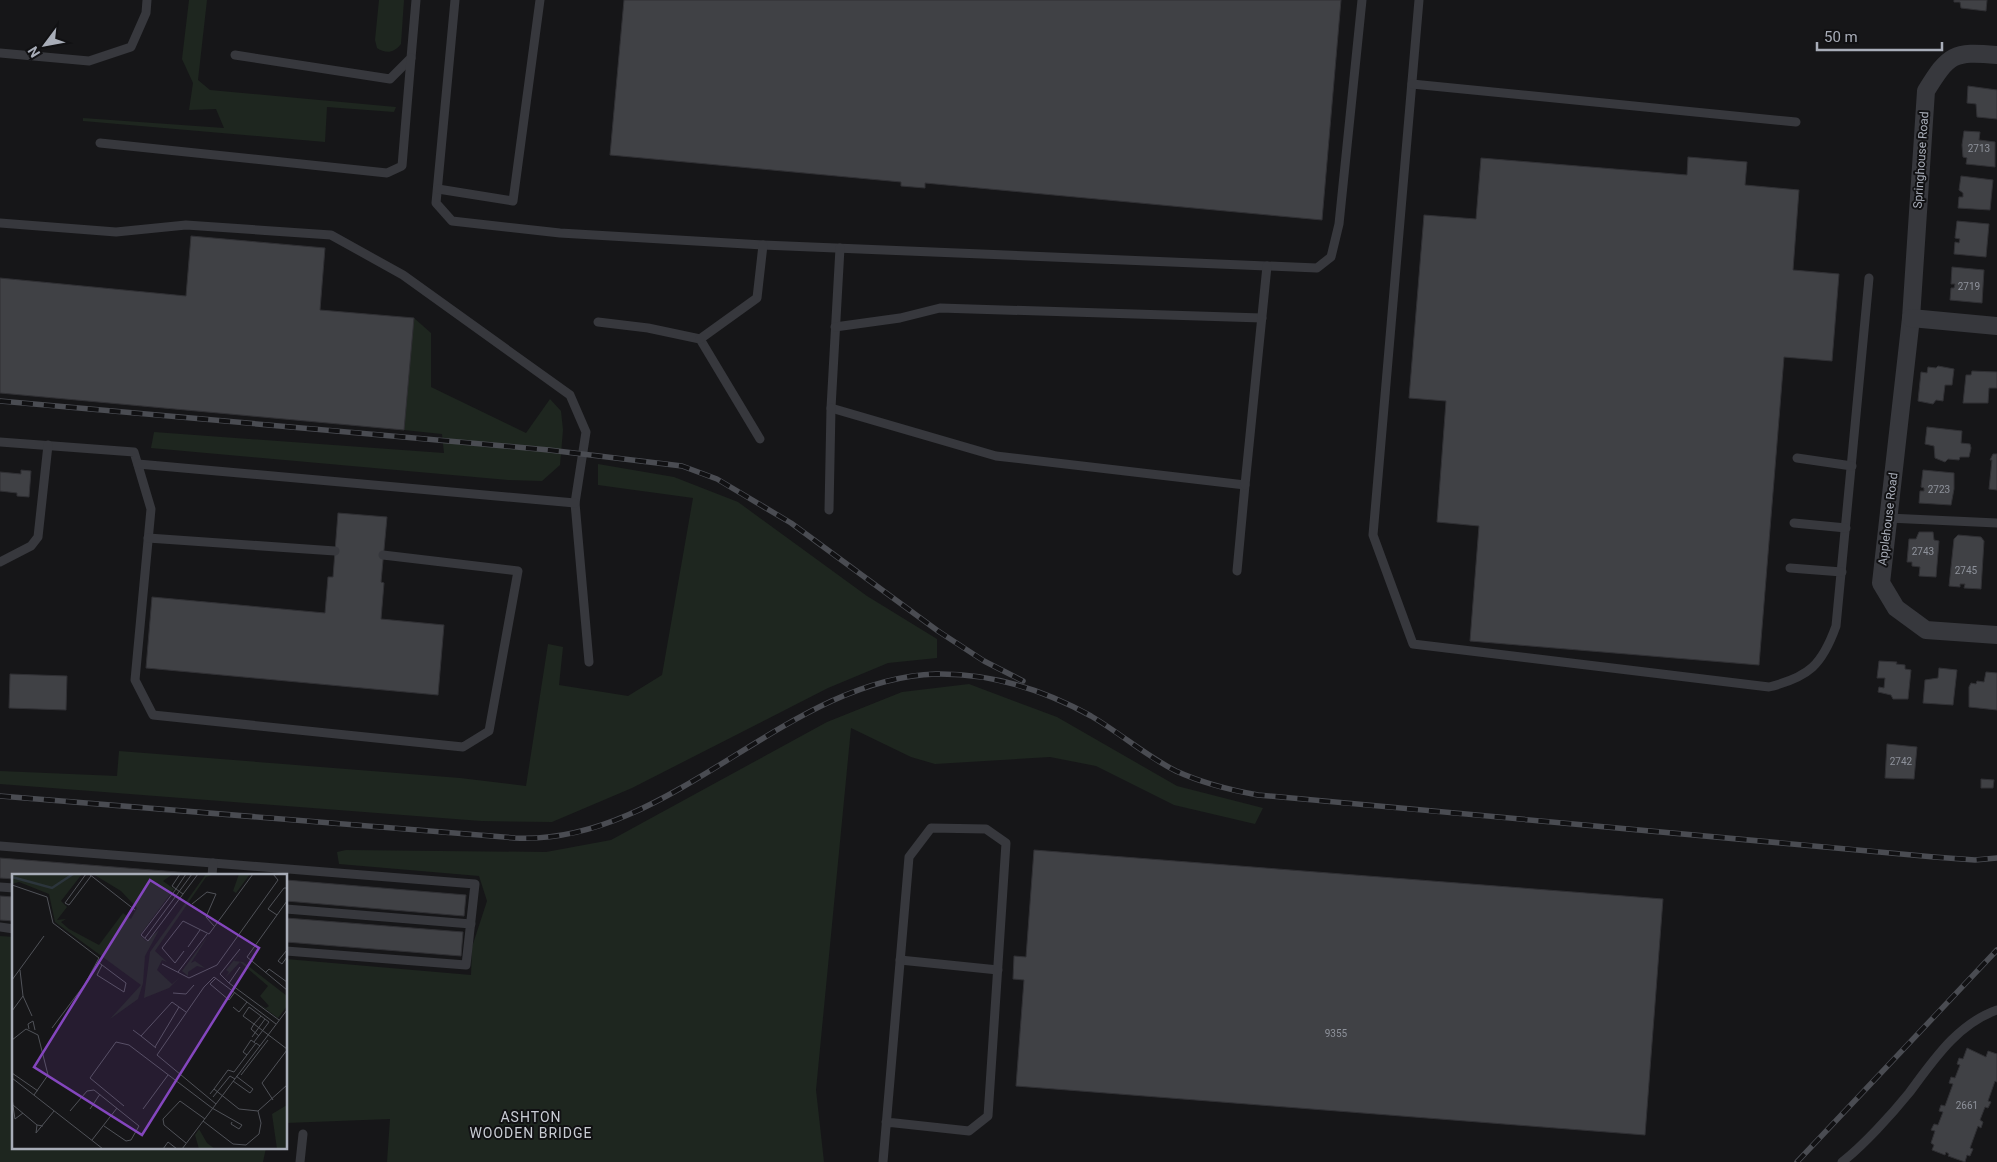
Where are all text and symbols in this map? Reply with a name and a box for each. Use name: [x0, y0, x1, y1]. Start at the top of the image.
north arrow: [20, 20, 70, 70]
scale bar: [1817, 20, 1942, 52]
text: 50 m: [1824, 28, 1858, 46]
text: N: [25, 43, 43, 60]
street label: Springhouse Road: [1911, 111, 1931, 209]
house number: 2713: [1968, 143, 1990, 154]
house number: 2719: [1958, 281, 1980, 292]
street label: Applehouse Road: [1875, 472, 1901, 566]
house number: 2723: [1928, 484, 1950, 495]
house number: 2743: [1912, 546, 1934, 557]
house number: 2745: [1955, 565, 1978, 576]
house number: 2742: [1890, 756, 1913, 767]
inset map: [12, 874, 288, 1150]
house number: 9355: [1325, 1028, 1348, 1039]
house number: 2661: [1956, 1100, 1978, 1111]
district label: ASHTON WOODEN BRIDGE: [469, 1109, 593, 1141]

